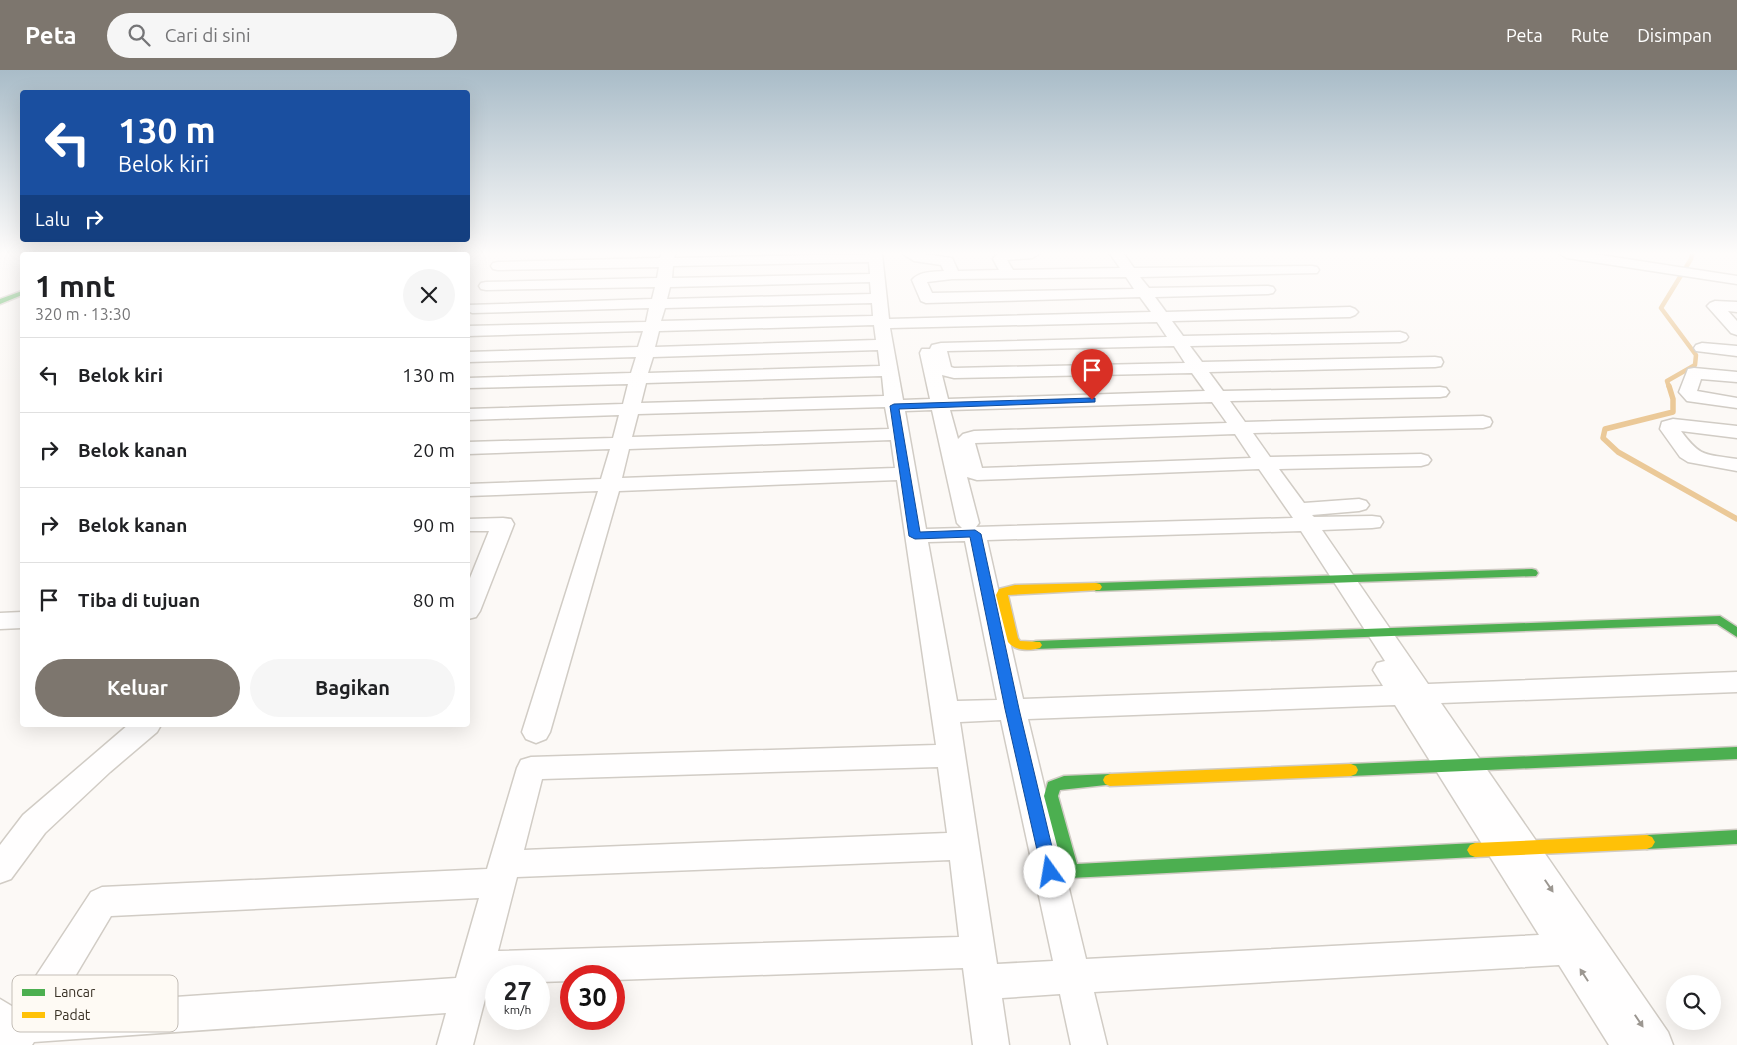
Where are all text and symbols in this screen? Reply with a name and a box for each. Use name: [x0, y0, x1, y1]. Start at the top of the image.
search box: [107, 13, 457, 58]
icon: search: [125, 21, 153, 49]
text: Peta: [25, 22, 77, 49]
text: Cari di sini: [165, 24, 251, 46]
text: Peta: [1506, 25, 1543, 45]
text: Rute: [1571, 25, 1609, 45]
text: Disimpan: [1637, 25, 1712, 45]
icon: left: [35, 110, 100, 175]
text: 130 m: [118, 110, 216, 150]
text: Belok kiri: [118, 151, 209, 176]
icon: right: [80, 205, 108, 233]
text: Lalu: [35, 208, 70, 230]
text: 1 mnt: [35, 269, 115, 303]
button: close: [403, 269, 455, 321]
text: 320 m · 13:30: [35, 305, 131, 323]
pin: [1071, 349, 1113, 400]
icon: arrive: [1078, 356, 1106, 384]
icon: left: [35, 361, 63, 389]
text: Belok kiri: [78, 364, 163, 386]
text: 130 m: [402, 364, 455, 386]
icon: right: [35, 436, 63, 464]
text: Belok kanan: [78, 439, 187, 461]
text: 20 m: [413, 439, 455, 461]
icon: right: [35, 511, 63, 539]
text: Belok kanan: [78, 514, 187, 536]
text: 90 m: [413, 514, 455, 536]
icon: arrive: [35, 586, 63, 614]
text: Tiba di tujuan: [78, 589, 200, 611]
text: 80 m: [413, 589, 455, 611]
button: Keluar: [35, 659, 240, 717]
button: Bagikan: [250, 659, 455, 717]
position arrow: [1023, 845, 1075, 897]
one-way arrow: [1544, 879, 1553, 892]
speed limit sign: 30: [560, 965, 625, 1030]
one-way arrow: [1579, 968, 1589, 981]
legend: [12, 975, 178, 1032]
map controls: [1666, 975, 1721, 1030]
button: search: [1666, 975, 1721, 1030]
text: 27: [503, 977, 532, 1005]
text: Lancar: [54, 984, 96, 1000]
text: km/h: [504, 1003, 531, 1016]
text: Padat: [54, 1007, 91, 1023]
one-way arrow: [1634, 1014, 1644, 1027]

